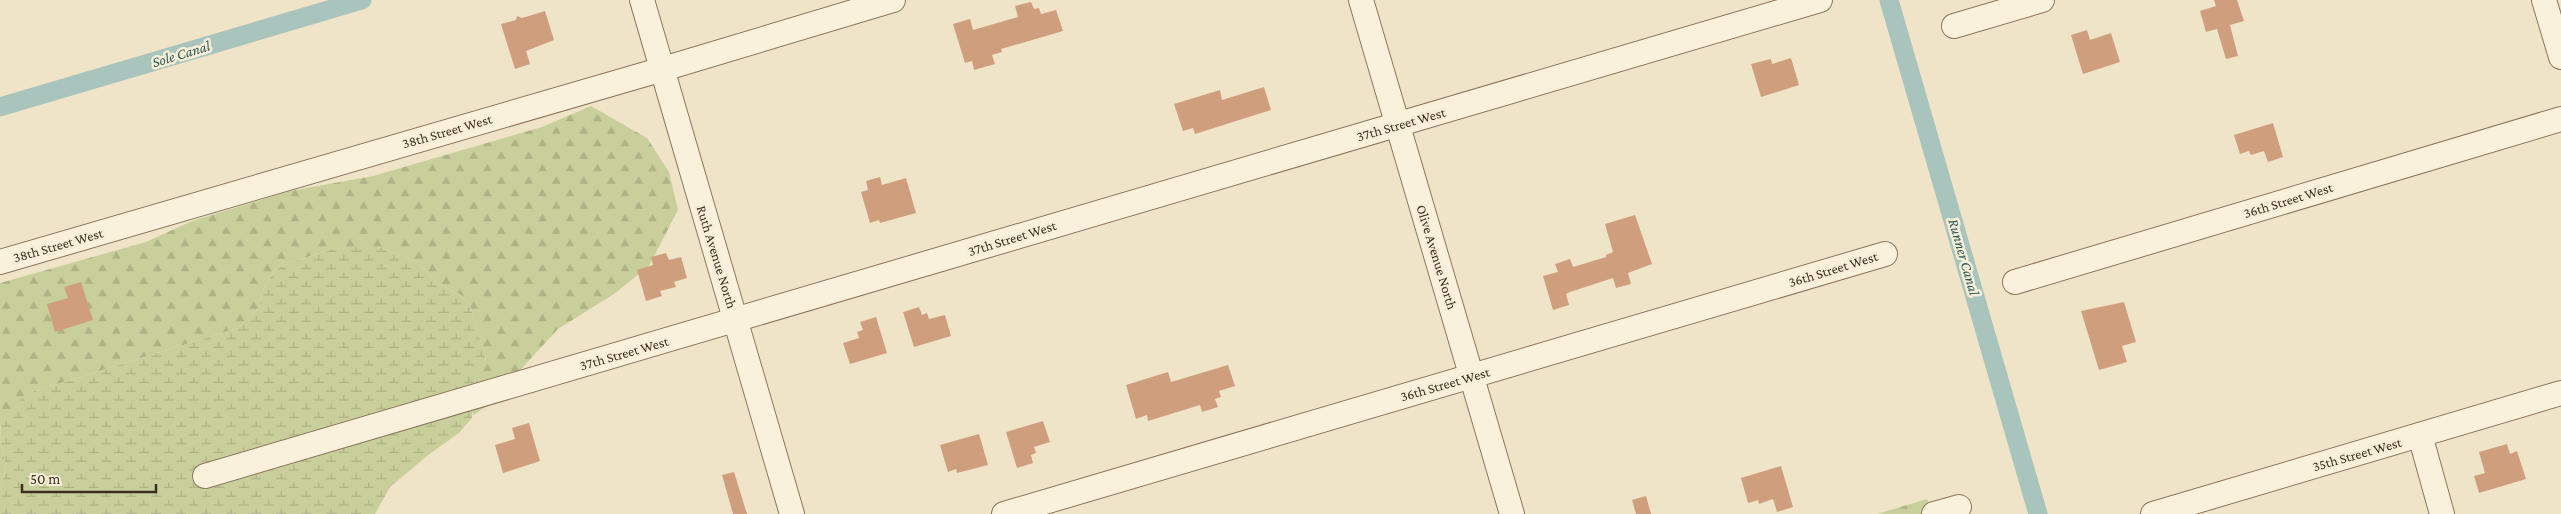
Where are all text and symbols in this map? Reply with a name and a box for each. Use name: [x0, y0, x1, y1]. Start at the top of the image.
water label: Sole Canal: [150, 38, 212, 70]
street label: 37th Street West: [1355, 104, 1448, 144]
street label: 38th Street West: [400, 110, 494, 151]
street label: 36th Street West: [2241, 179, 2335, 221]
street label: Olive Avenue North: [1413, 203, 1461, 312]
street label: Ruth Avenue North: [694, 204, 740, 311]
street label: 37th Street West: [966, 217, 1059, 259]
water label: Runner Canal: [1945, 217, 1983, 297]
street label: 38th Street West: [11, 224, 105, 265]
street label: 36th Street West: [1786, 248, 1880, 290]
street label: 37th Street West: [578, 333, 671, 373]
street label: 36th Street West: [1398, 363, 1492, 404]
street label: 35th Street West: [2311, 434, 2404, 474]
scale bar: [22, 462, 156, 494]
text: 50 m: [30, 471, 60, 487]

